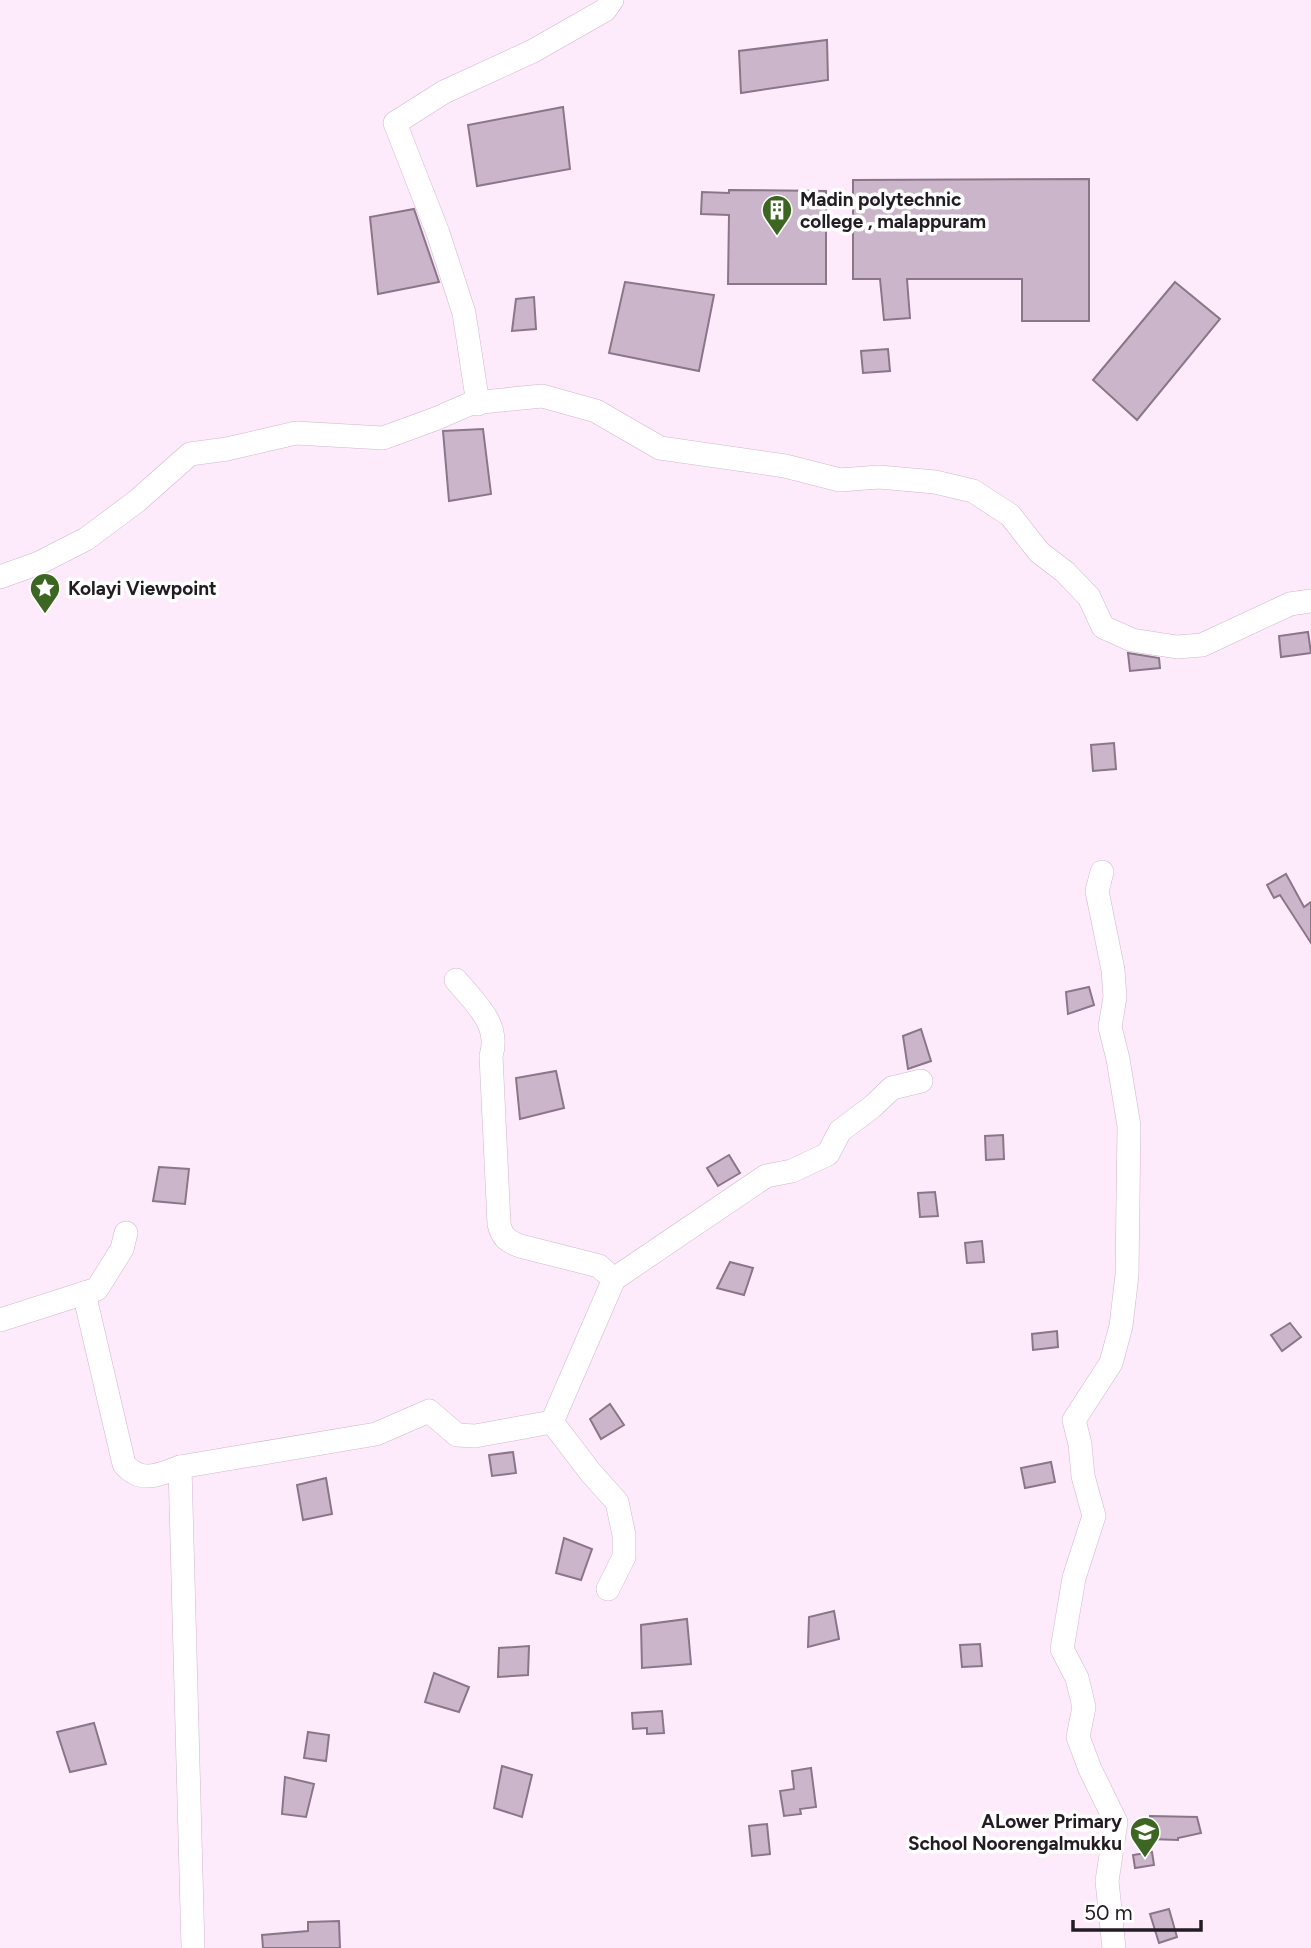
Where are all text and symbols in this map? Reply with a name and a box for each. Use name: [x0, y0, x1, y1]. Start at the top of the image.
place label: Madin polytechnic college , malappuram: [800, 188, 986, 233]
building icon: Madin polytechnic college , malappuram: [760, 193, 794, 237]
place icon: Kolayi Viewpoint: [28, 571, 62, 615]
place label: Kolayi Viewpoint: [68, 577, 217, 600]
place label: ALower Primary School Noorengalmukku: [908, 1810, 1122, 1855]
school or university icon: ALower Primary School Noorengalmukku: [1128, 1815, 1162, 1859]
scale bar: [1073, 1888, 1201, 1932]
text: 50 m: [1084, 1900, 1133, 1925]

